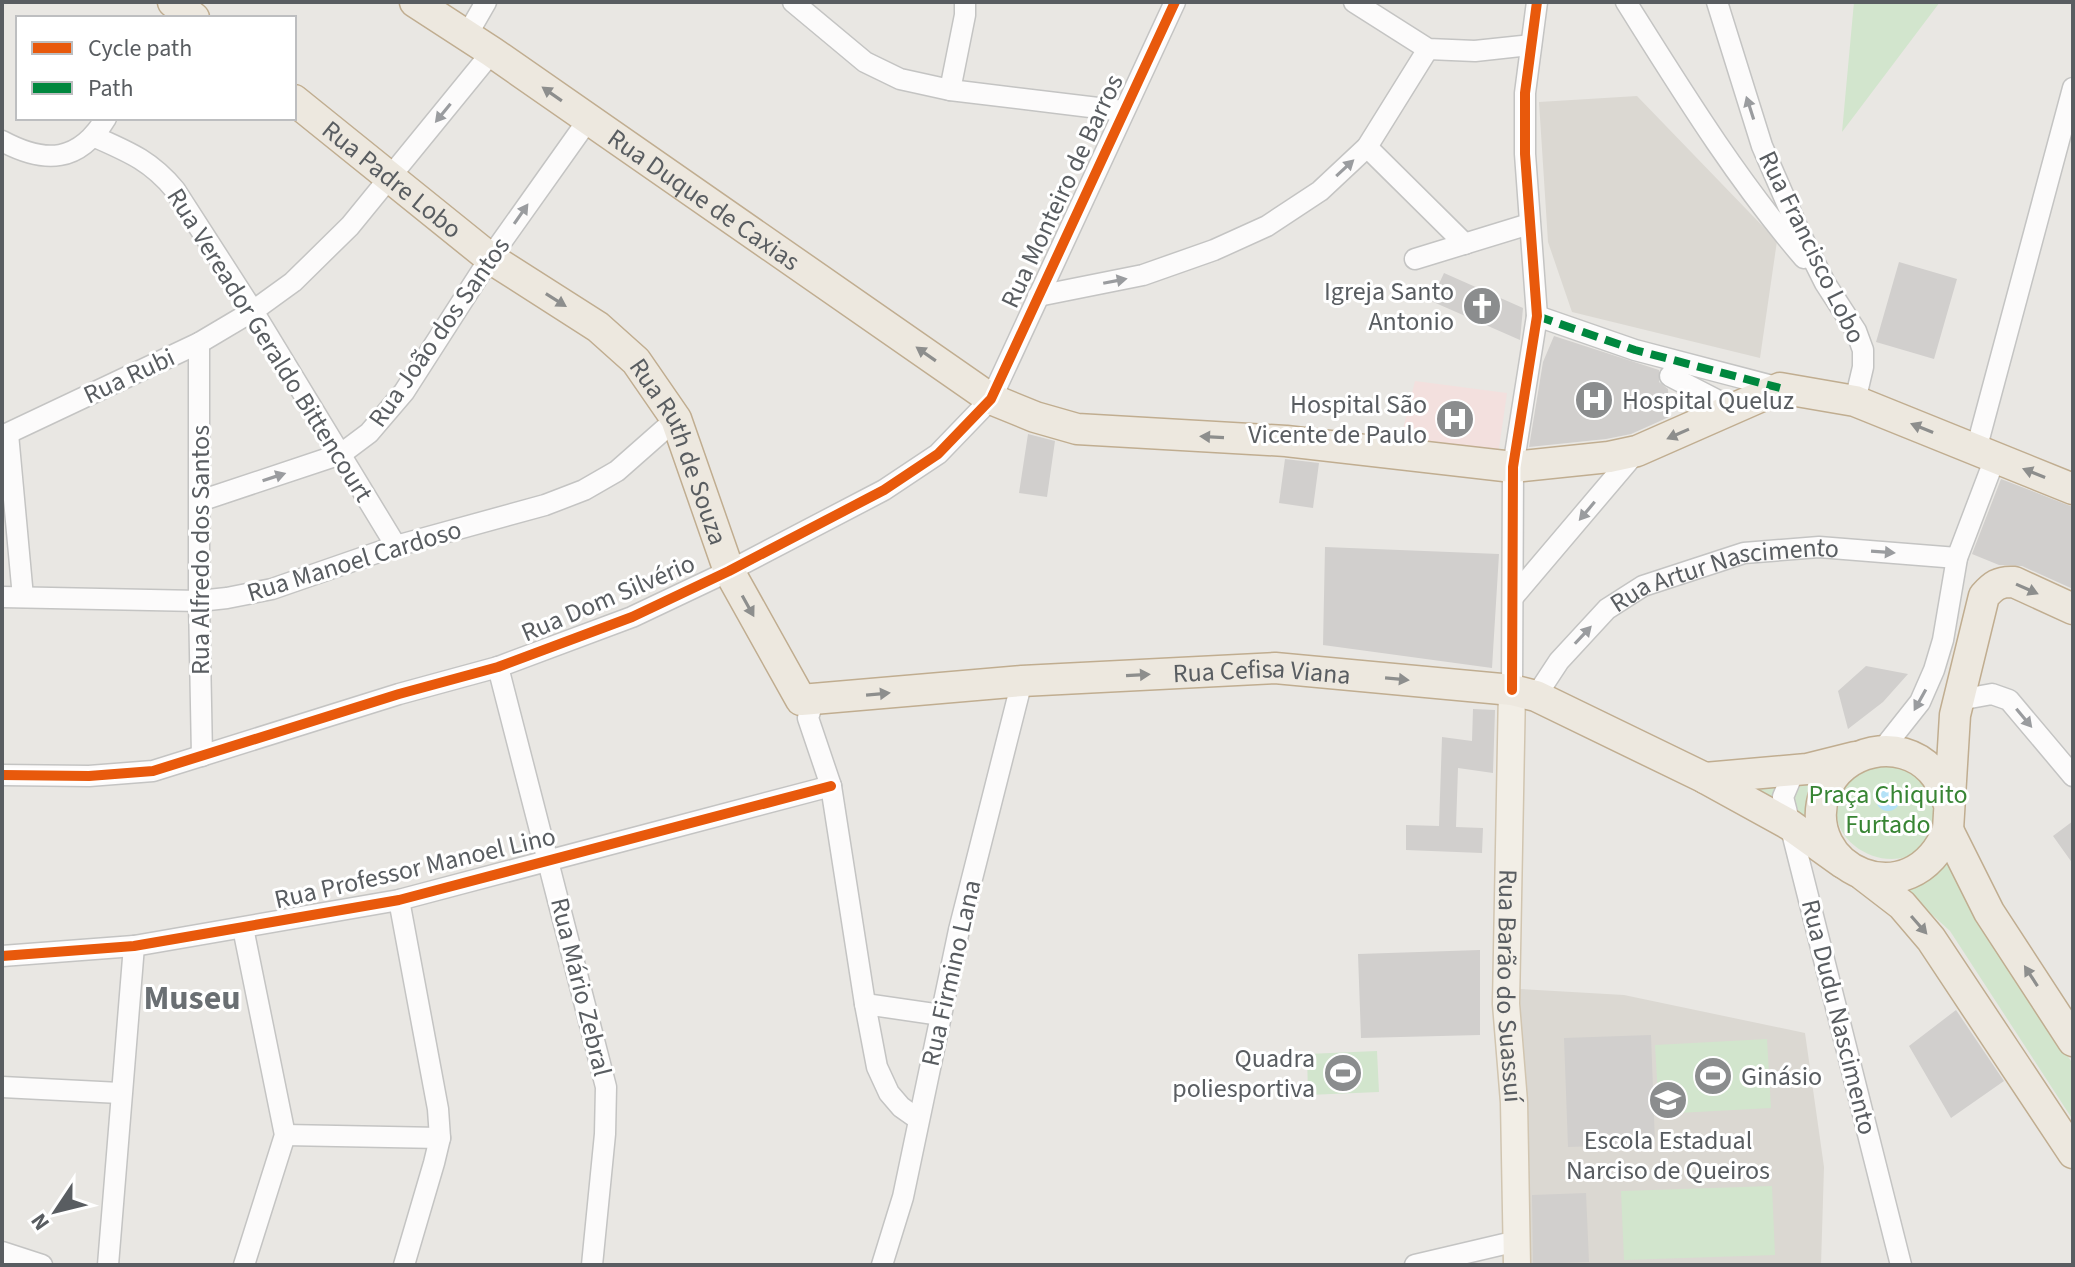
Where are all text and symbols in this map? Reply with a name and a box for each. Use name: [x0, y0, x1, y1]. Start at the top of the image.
legend: [16, 16, 296, 120]
text: Cycle path: [88, 31, 192, 66]
street label: Rua Monteiro de Barros: [992, 68, 1132, 314]
text: Path: [88, 71, 134, 106]
one-way arrow: [541, 87, 562, 103]
one-way arrow: [1743, 96, 1755, 120]
one-way arrow: [435, 103, 452, 123]
street label: Rua Padre Lobo: [314, 111, 470, 247]
street label: Rua Duque de Caxias: [600, 120, 808, 279]
street label: Rua Francisco Lobo: [1749, 145, 1875, 349]
one-way arrow: [1335, 159, 1354, 177]
street label: Rua Vereador Geraldo Bittencourt: [158, 181, 382, 509]
one-way arrow: [513, 204, 528, 225]
street label: Rua João dos Santos: [359, 229, 519, 435]
place label: Igreja Santo Antonio: [1324, 273, 1454, 340]
one-way arrow: [1102, 274, 1127, 287]
church icon: Igreja Santo Antonio: [1461, 285, 1503, 327]
one-way arrow: [545, 293, 567, 307]
street label: Rua Rubi: [77, 339, 181, 413]
one-way arrow: [916, 347, 937, 362]
street label: Rua Ruth de Souza: [621, 350, 737, 550]
hospital icon: Hospital Queluz: [1573, 379, 1615, 421]
place label: Hospital Queluz: [1622, 382, 1794, 419]
place label: Hospital São Vicente de Paulo: [1248, 386, 1427, 453]
hospital icon: Hospital São Vicente de Paulo: [1434, 398, 1476, 440]
one-way arrow: [1910, 421, 1934, 434]
street label: Rua Alfredo dos Santos: [182, 425, 219, 675]
one-way arrow: [1667, 427, 1690, 441]
one-way arrow: [1199, 430, 1224, 443]
one-way arrow: [2022, 467, 2046, 480]
one-way arrow: [263, 470, 287, 482]
one-way arrow: [1578, 501, 1596, 520]
street label: Rua Manoel Cardoso: [242, 511, 466, 611]
street label: Rua Artur Nascimento: [1602, 528, 1841, 621]
street label: Rua Dom Silvério: [515, 545, 701, 651]
one-way arrow: [1871, 546, 1896, 559]
one-way arrow: [2015, 582, 2039, 595]
one-way arrow: [741, 594, 755, 617]
one-way arrow: [1574, 626, 1592, 645]
street label: Rua Cefisa Viana: [1172, 649, 1352, 693]
one-way arrow: [1126, 668, 1151, 681]
one-way arrow: [1385, 673, 1410, 686]
one-way arrow: [866, 687, 891, 700]
one-way arrow: [1913, 688, 1927, 711]
one-way arrow: [2015, 708, 2032, 728]
park label: Praça Chiquito Furtado: [1808, 776, 1968, 843]
street label: Rua Professor Manoel Lino: [271, 818, 559, 918]
street label: Rua Barão do Suassuí: [1487, 869, 1533, 1106]
street label: Rua Firmino Lana: [912, 876, 990, 1070]
street label: Rua Mário Zebral: [541, 894, 621, 1080]
street label: Rua Dudu Nascimento: [1792, 895, 1886, 1139]
one-way arrow: [1910, 916, 1928, 935]
one-way arrow: [2023, 965, 2038, 986]
district label: Museu: [143, 974, 241, 1023]
place label: Quadra poliesportiva: [1172, 1040, 1315, 1107]
sports icon: Quadra poliesportiva: [1322, 1052, 1364, 1094]
sports icon: Ginásio: [1692, 1055, 1734, 1097]
place label: Ginásio: [1741, 1058, 1822, 1095]
school or university icon: Escola Estadual Narciso de Queiros: [1647, 1079, 1689, 1121]
place label: Escola Estadual Narciso de Queiros: [1566, 1122, 1770, 1189]
north arrow: [16, 1171, 96, 1251]
text: N: [23, 1207, 58, 1237]

